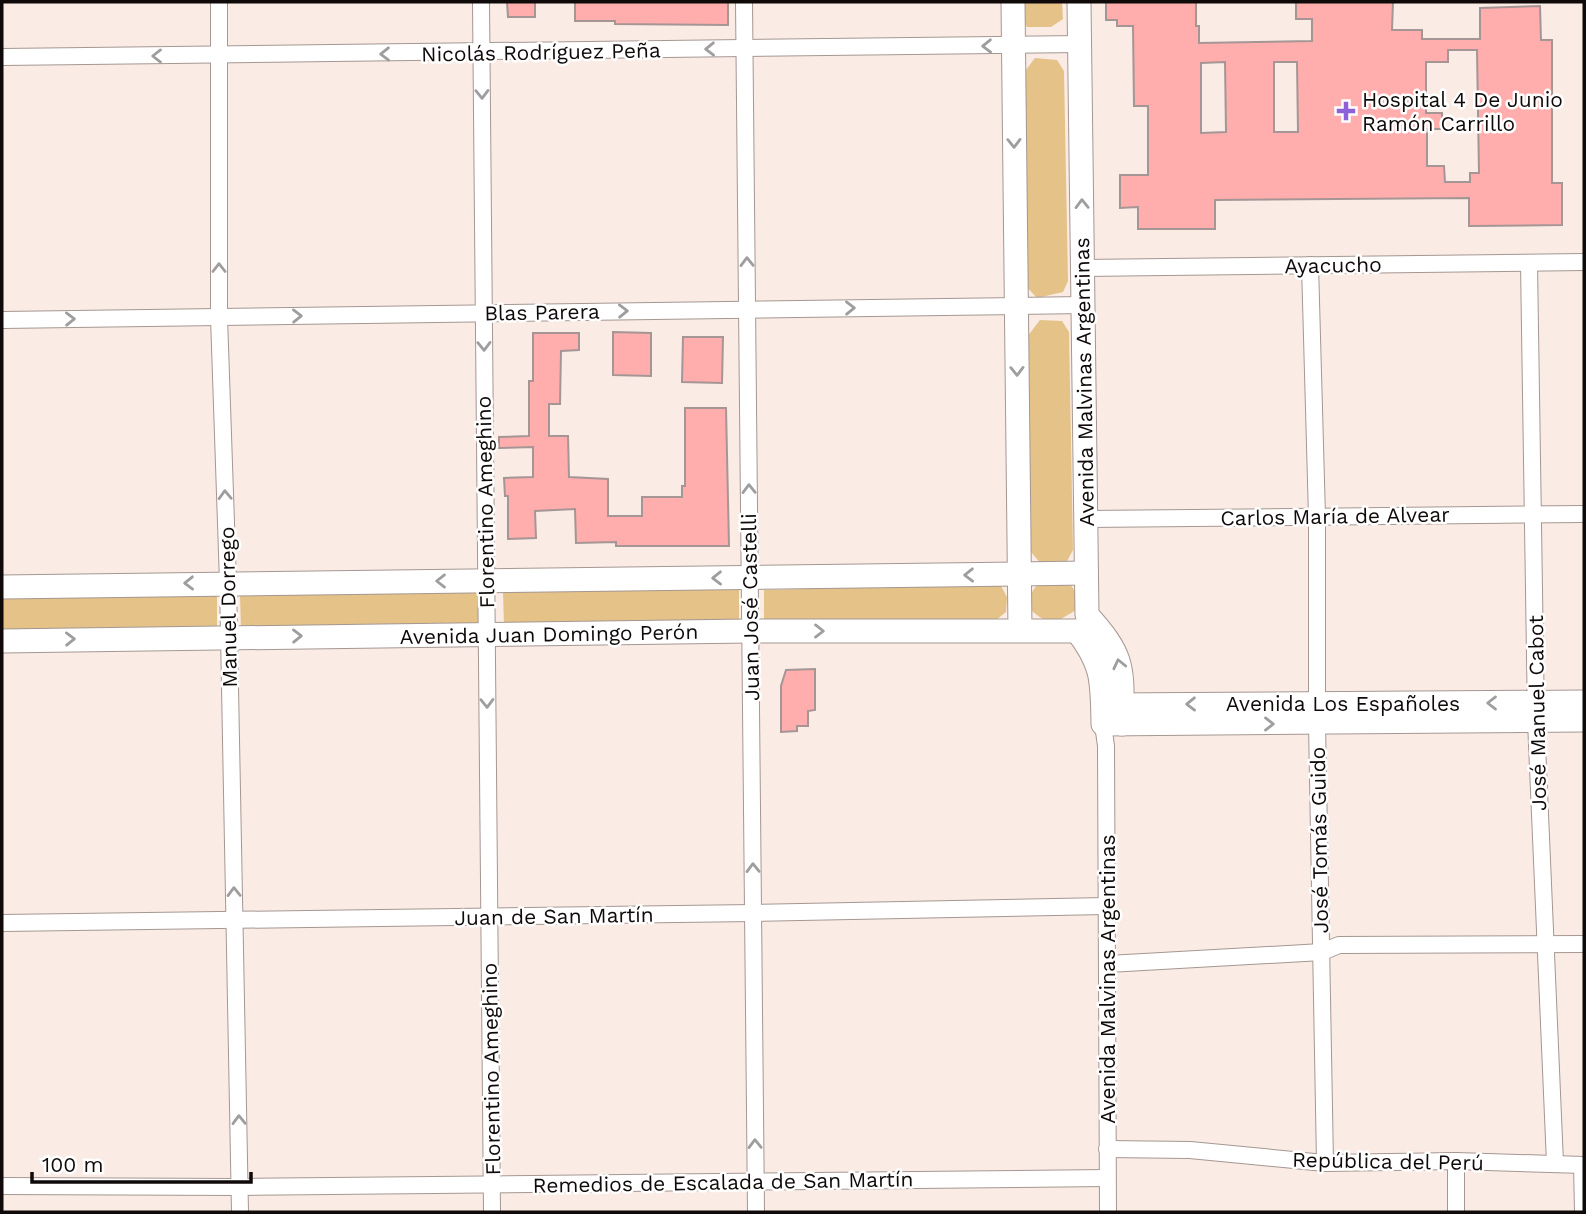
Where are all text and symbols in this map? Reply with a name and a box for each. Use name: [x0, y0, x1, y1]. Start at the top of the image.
street label: Nicolás Rodríguez Peña: [421, 37, 661, 67]
one-way arrow: [981, 38, 992, 54]
one-way arrow: [705, 41, 715, 57]
one-way arrow: [379, 46, 390, 61]
one-way arrow: [152, 48, 162, 64]
place label: Hospital 4 De Junio Ramón Carrillo: [1362, 87, 1563, 136]
one-way arrow: [474, 89, 489, 100]
marker: Hospital 4 De Junio Ramón Carrillo: [1336, 101, 1356, 121]
one-way arrow: [1007, 138, 1022, 149]
one-way arrow: [1074, 198, 1089, 209]
street label: Avenida Malvinas Argentinas: [1069, 237, 1099, 527]
street label: Ayacucho: [1284, 252, 1382, 278]
one-way arrow: [739, 256, 755, 267]
one-way arrow: [211, 262, 227, 273]
street label: Blas Parera: [484, 298, 600, 326]
one-way arrow: [846, 300, 856, 316]
one-way arrow: [618, 303, 629, 319]
one-way arrow: [293, 308, 303, 324]
one-way arrow: [65, 311, 76, 327]
one-way arrow: [476, 342, 492, 352]
one-way arrow: [1009, 366, 1025, 377]
street label: Florentino Ameghino: [471, 395, 499, 609]
one-way arrow: [741, 484, 757, 494]
one-way arrow: [217, 489, 233, 500]
street label: Carlos María de Alvear: [1220, 501, 1450, 531]
street label: Juan José Castelli: [736, 513, 764, 701]
street label: Manuel Dorrego: [214, 526, 242, 688]
one-way arrow: [963, 567, 974, 583]
one-way arrow: [711, 570, 722, 586]
one-way arrow: [435, 573, 446, 589]
one-way arrow: [183, 576, 194, 591]
street label: José Manuel Cabot: [1523, 615, 1551, 811]
street label: Avenida Juan Domingo Perón: [400, 619, 698, 649]
one-way arrow: [814, 623, 824, 639]
one-way arrow: [293, 628, 303, 644]
one-way arrow: [65, 632, 76, 647]
one-way arrow: [1113, 658, 1127, 670]
street label: Avenida Los Españoles: [1226, 691, 1460, 716]
one-way arrow: [1486, 695, 1496, 711]
one-way arrow: [1185, 696, 1195, 712]
one-way arrow: [479, 698, 495, 708]
one-way arrow: [1264, 716, 1275, 732]
street label: José Tomás Guido: [1305, 746, 1333, 934]
street label: Avenida Malvinas Argentinas: [1095, 834, 1120, 1124]
one-way arrow: [745, 862, 760, 873]
one-way arrow: [226, 886, 242, 897]
street label: Juan de San Martín: [454, 902, 654, 930]
street label: Florentino Ameghino: [477, 962, 505, 1176]
one-way arrow: [231, 1114, 246, 1125]
one-way arrow: [747, 1138, 763, 1149]
scale bar: [32, 1140, 250, 1184]
street label: República del Perú: [1292, 1147, 1484, 1175]
text: 100 m: [42, 1152, 104, 1177]
street label: Remedios de Escalada de San Martín: [532, 1166, 914, 1198]

